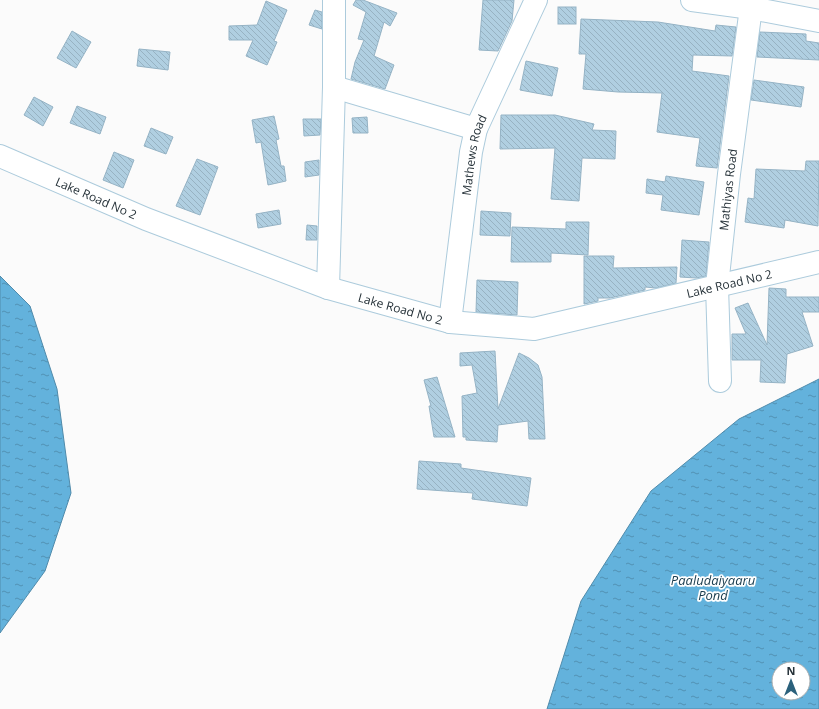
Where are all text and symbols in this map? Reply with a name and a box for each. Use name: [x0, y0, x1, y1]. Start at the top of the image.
street label: Mathews Road: [457, 111, 490, 196]
street label: Mathiyas Road: [714, 148, 741, 231]
street label: Lake Road No 2: [53, 173, 140, 223]
street label: Lake Road No 2: [685, 265, 774, 301]
street label: Lake Road No 2: [356, 288, 445, 328]
water label: Paaludaiyaaru Pond: [671, 571, 756, 604]
north arrow: [771, 661, 811, 701]
text: N: [787, 663, 795, 678]

